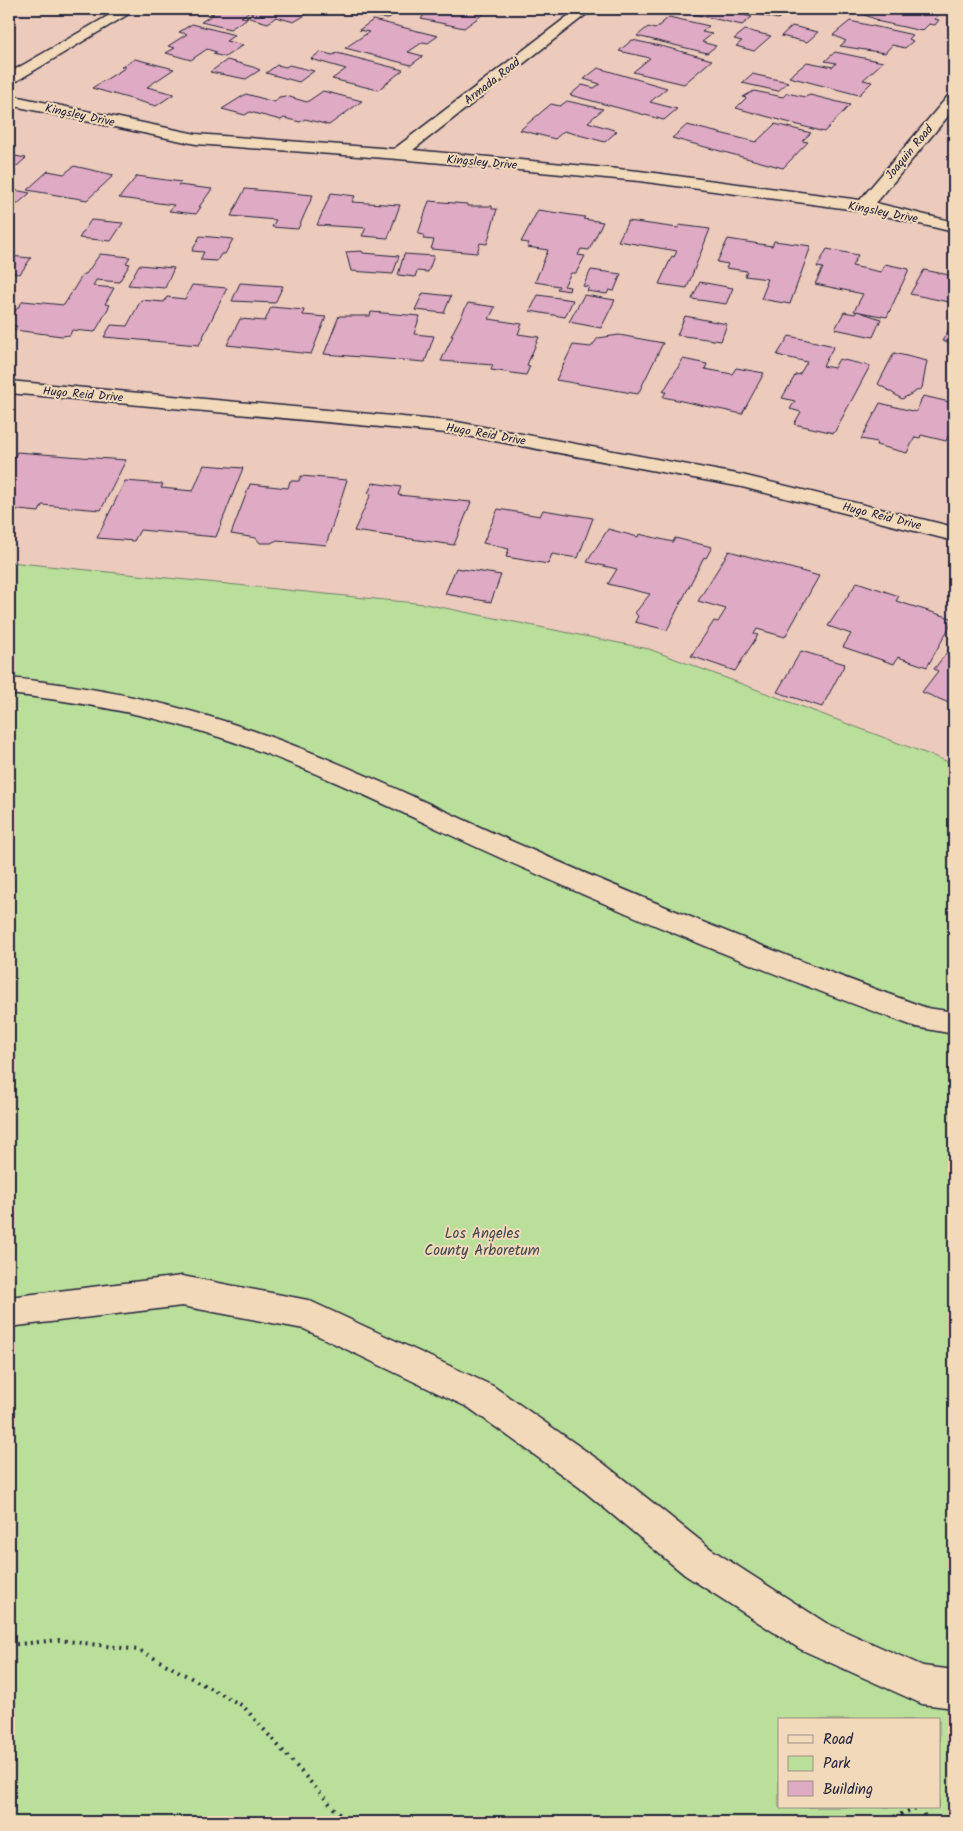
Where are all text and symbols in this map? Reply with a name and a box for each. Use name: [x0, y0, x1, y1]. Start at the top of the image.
street label: Armada Road: [460, 53, 525, 109]
street label: Kingsley Drive: [43, 99, 117, 132]
street label: Joaquin Road: [881, 120, 939, 184]
street label: Kingsley Drive: [446, 150, 519, 175]
street label: Kingsley Drive: [846, 196, 920, 229]
street label: Hugo Reid Drive: [42, 382, 125, 408]
street label: Hugo Reid Drive: [444, 418, 528, 451]
street label: Hugo Reid Drive: [840, 497, 924, 536]
park label: Los Angeles County Arboretum: [424, 1222, 540, 1263]
legend: [778, 1718, 940, 1808]
text: Road: [823, 1728, 854, 1752]
text: Park: [823, 1752, 851, 1776]
text: Building: [823, 1778, 873, 1802]

